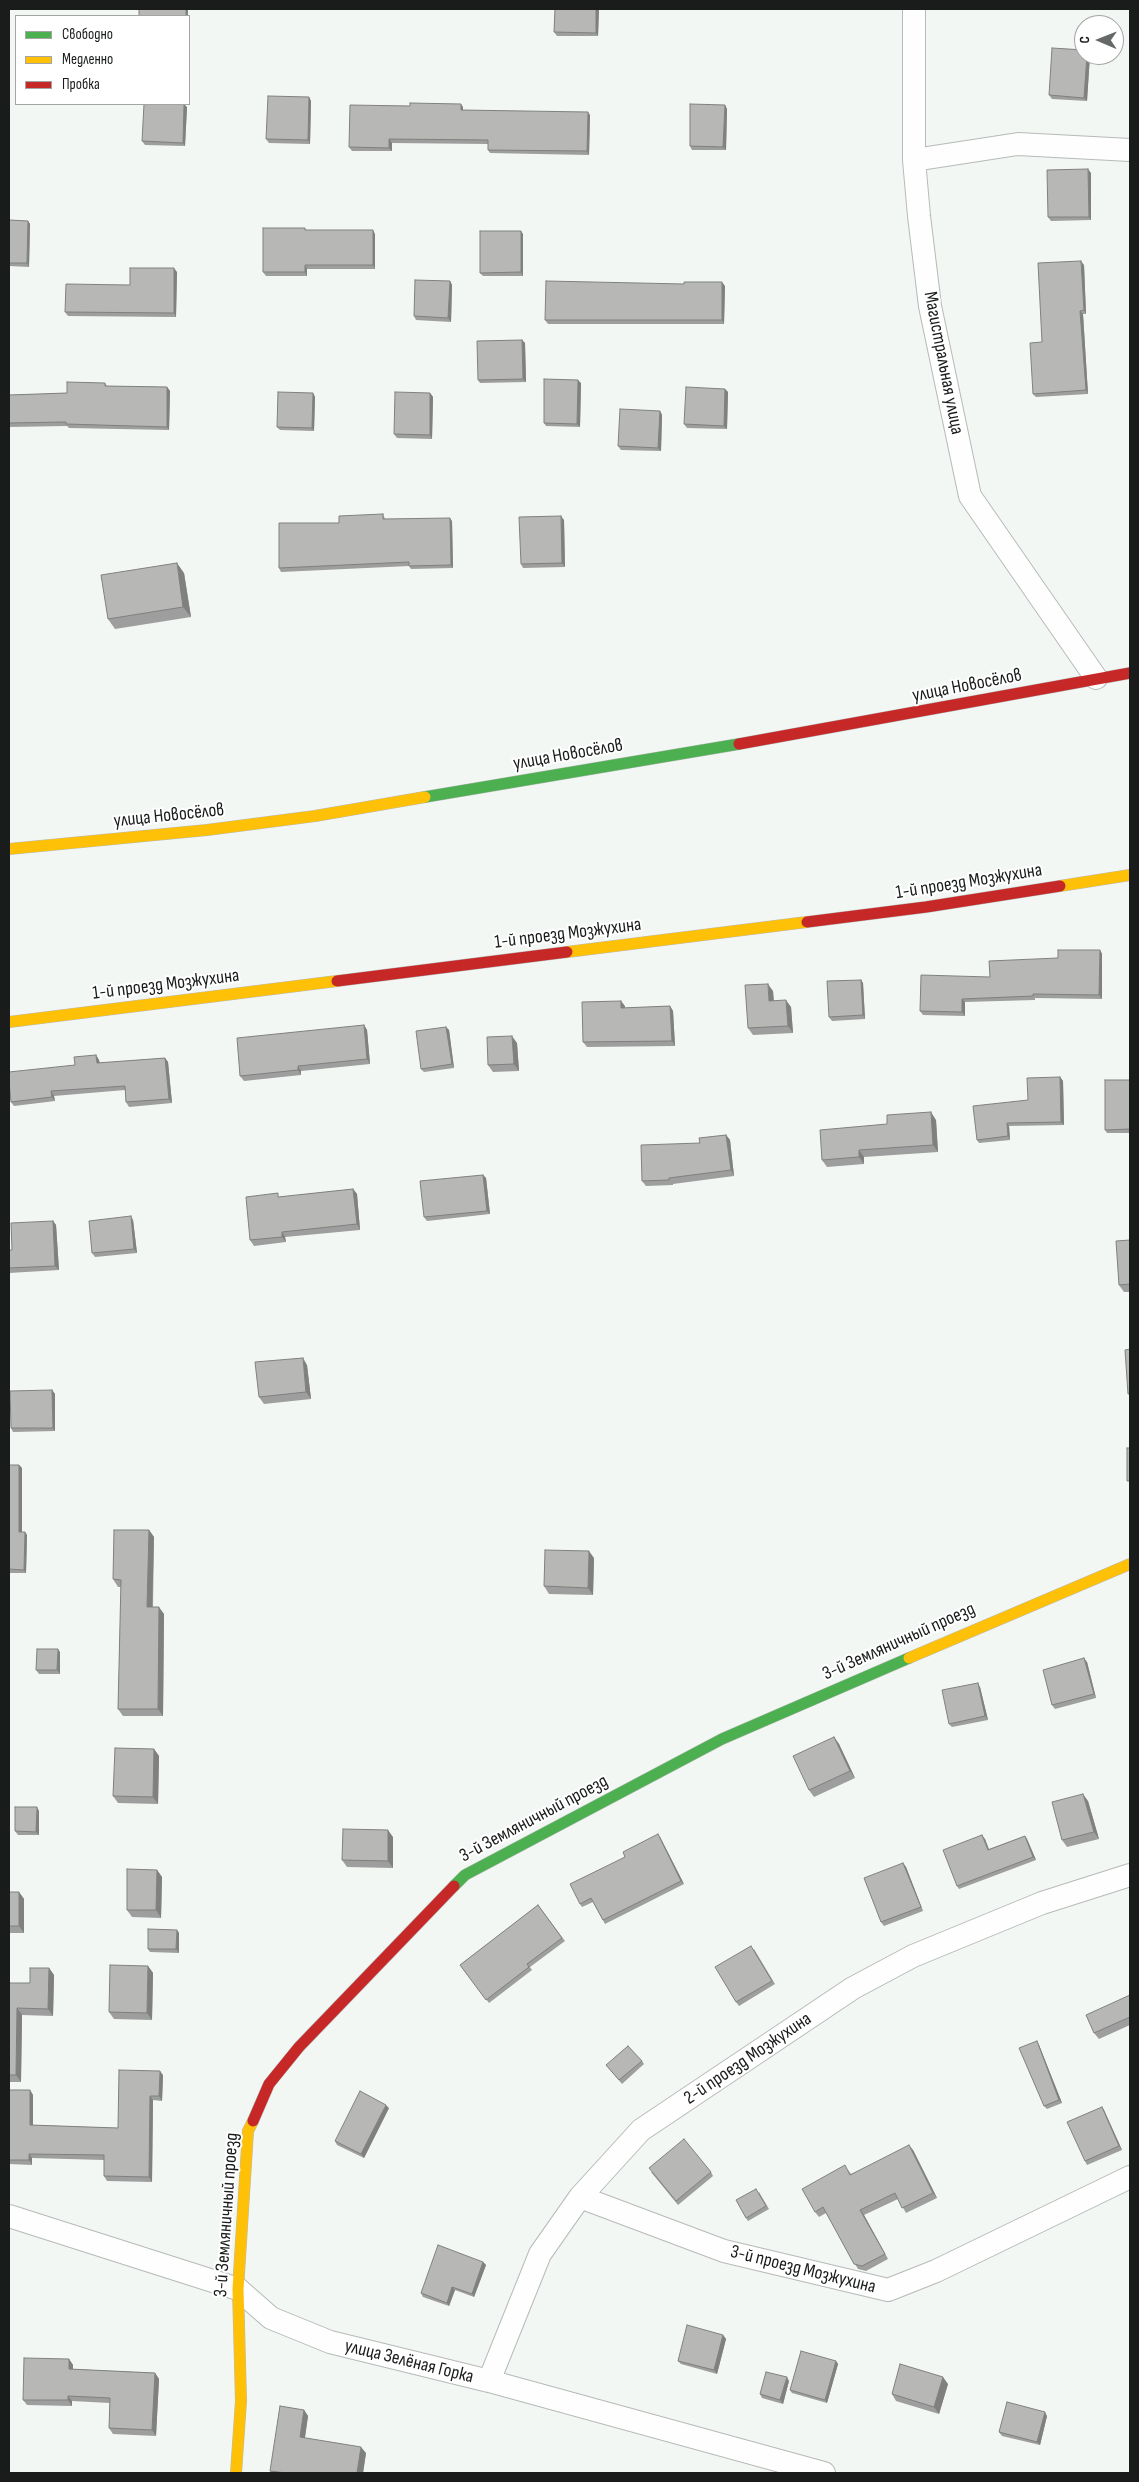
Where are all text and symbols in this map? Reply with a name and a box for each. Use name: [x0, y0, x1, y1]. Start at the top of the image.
legend: [15, 15, 190, 105]
north arrow: [1074, 15, 1124, 65]
text: Свободно: [62, 25, 113, 44]
text: С: [1076, 36, 1093, 43]
text: Медленно: [62, 50, 113, 69]
text: Пробка: [62, 75, 100, 94]
street label: Магистральная улица: [918, 290, 968, 436]
street label: улица Новосёлов: [910, 664, 1024, 708]
street label: улица Новосёлов: [511, 734, 625, 776]
street label: улица Новосёлов: [113, 799, 225, 833]
street label: 1-й проезд Мозжухина: [894, 859, 1044, 905]
street label: 1-й проезд Мозжухина: [493, 914, 643, 954]
street label: 1-й проезд Мозжухина: [91, 965, 241, 1005]
street label: 3-й Земляничный проезд: [819, 1598, 979, 1686]
street label: 3-й Земляничный проезд: [456, 1770, 612, 1868]
street label: 2-й проезд Мозжухина: [680, 2008, 816, 2110]
street label: 3-й Земляничный проезд: [210, 2132, 244, 2298]
street label: 3-й проезд Мозжухина: [728, 2241, 878, 2299]
street label: улица Зелёная Горка: [342, 2335, 476, 2389]

